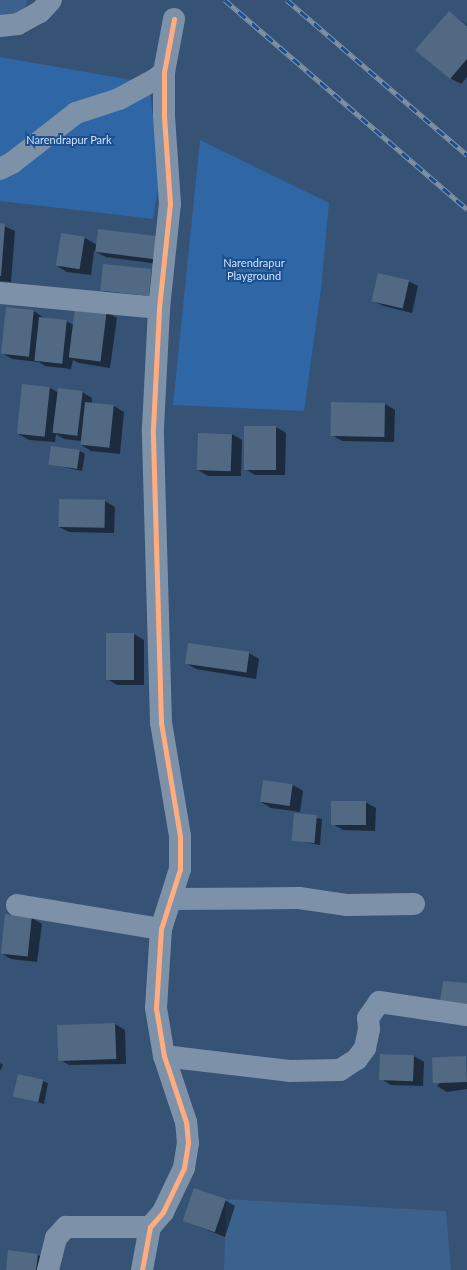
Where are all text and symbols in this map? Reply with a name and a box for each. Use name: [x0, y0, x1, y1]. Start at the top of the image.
park label: Narendrapur Park: [26, 133, 112, 147]
park label: Narendrapur Playground: [223, 257, 285, 283]

